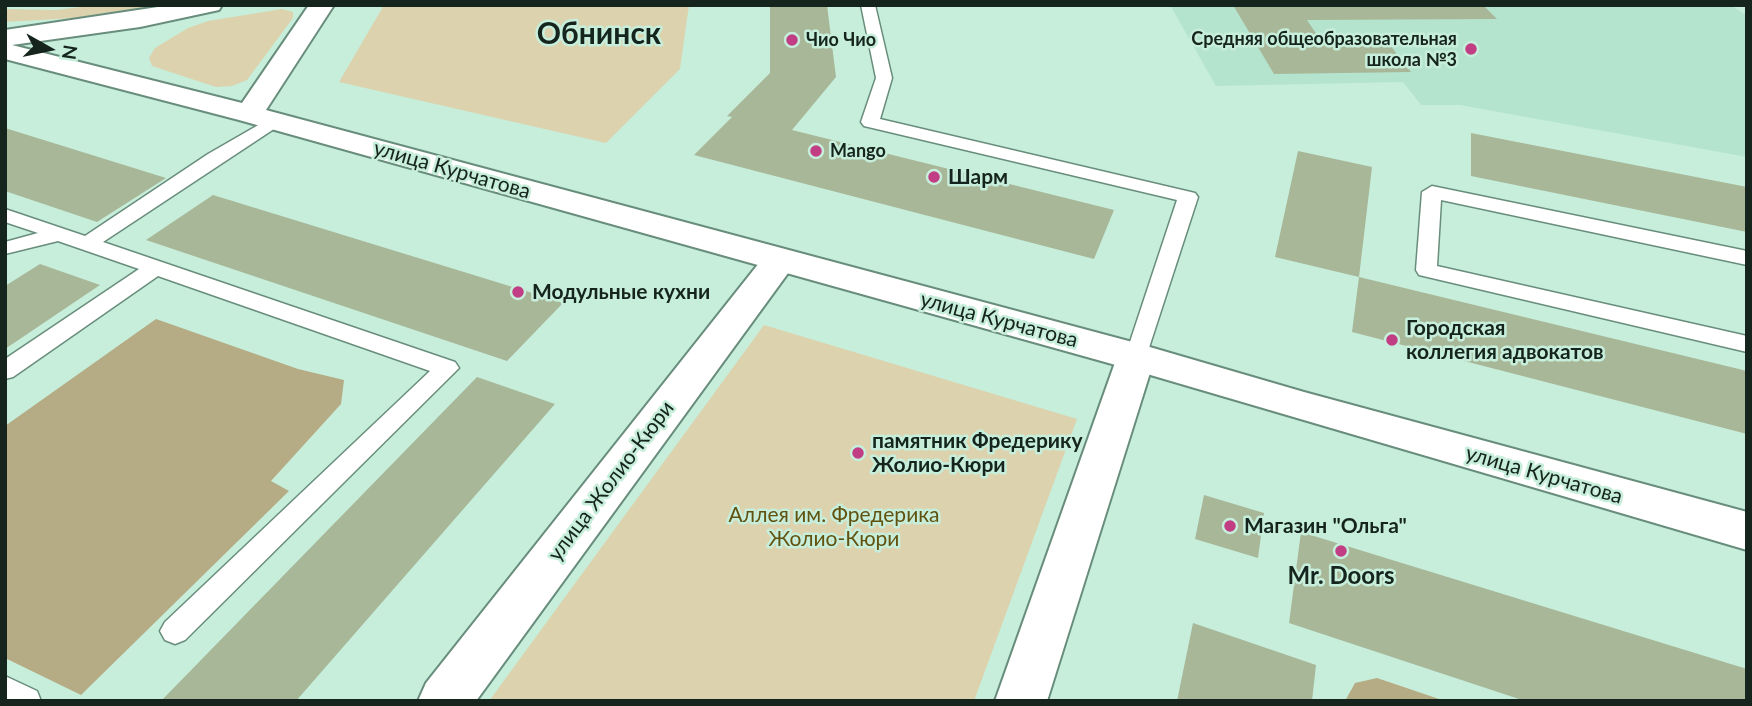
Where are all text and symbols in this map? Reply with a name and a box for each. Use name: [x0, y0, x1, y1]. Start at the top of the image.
north arrow: [14, 14, 84, 84]
district label: Обнинск: [537, 16, 661, 52]
place label: Средняя общеобразовательная школа №3: [1191, 28, 1457, 70]
place label: Чио Чио: [806, 29, 876, 51]
marker: Чио Чио: [784, 32, 800, 48]
marker: Средняя общеобразовательная школа №3: [1463, 41, 1479, 57]
text: N: [58, 43, 83, 61]
street label: улица Курчатова: [371, 136, 533, 204]
place label: Mango: [830, 140, 886, 162]
marker: Mango: [808, 143, 824, 159]
place label: Шарм: [948, 164, 1008, 190]
marker: Шарм: [926, 169, 942, 185]
place label: Модульные кухни: [532, 279, 710, 305]
marker: Модульные кухни: [510, 284, 526, 300]
street label: улица Курчатова: [917, 287, 1081, 353]
place label: Городская коллегия адвокатов: [1406, 315, 1604, 365]
marker: Городская коллегия адвокатов: [1384, 332, 1400, 348]
street label: улица Жолио-Кюри: [543, 396, 679, 566]
place label: памятник Фредерику Жолио-Кюри: [872, 428, 1083, 478]
street label: улица Курчатова: [1463, 441, 1625, 509]
marker: памятник Фредерику Жолио-Кюри: [850, 445, 866, 461]
park label: Аллея им. Фредерика Жолио-Кюри: [728, 502, 940, 552]
place label: Магазин "Ольга": [1244, 513, 1407, 539]
marker: Магазин "Ольга": [1222, 518, 1238, 534]
marker: Mr. Doors: [1333, 543, 1349, 559]
place label: Mr. Doors: [1287, 562, 1395, 590]

